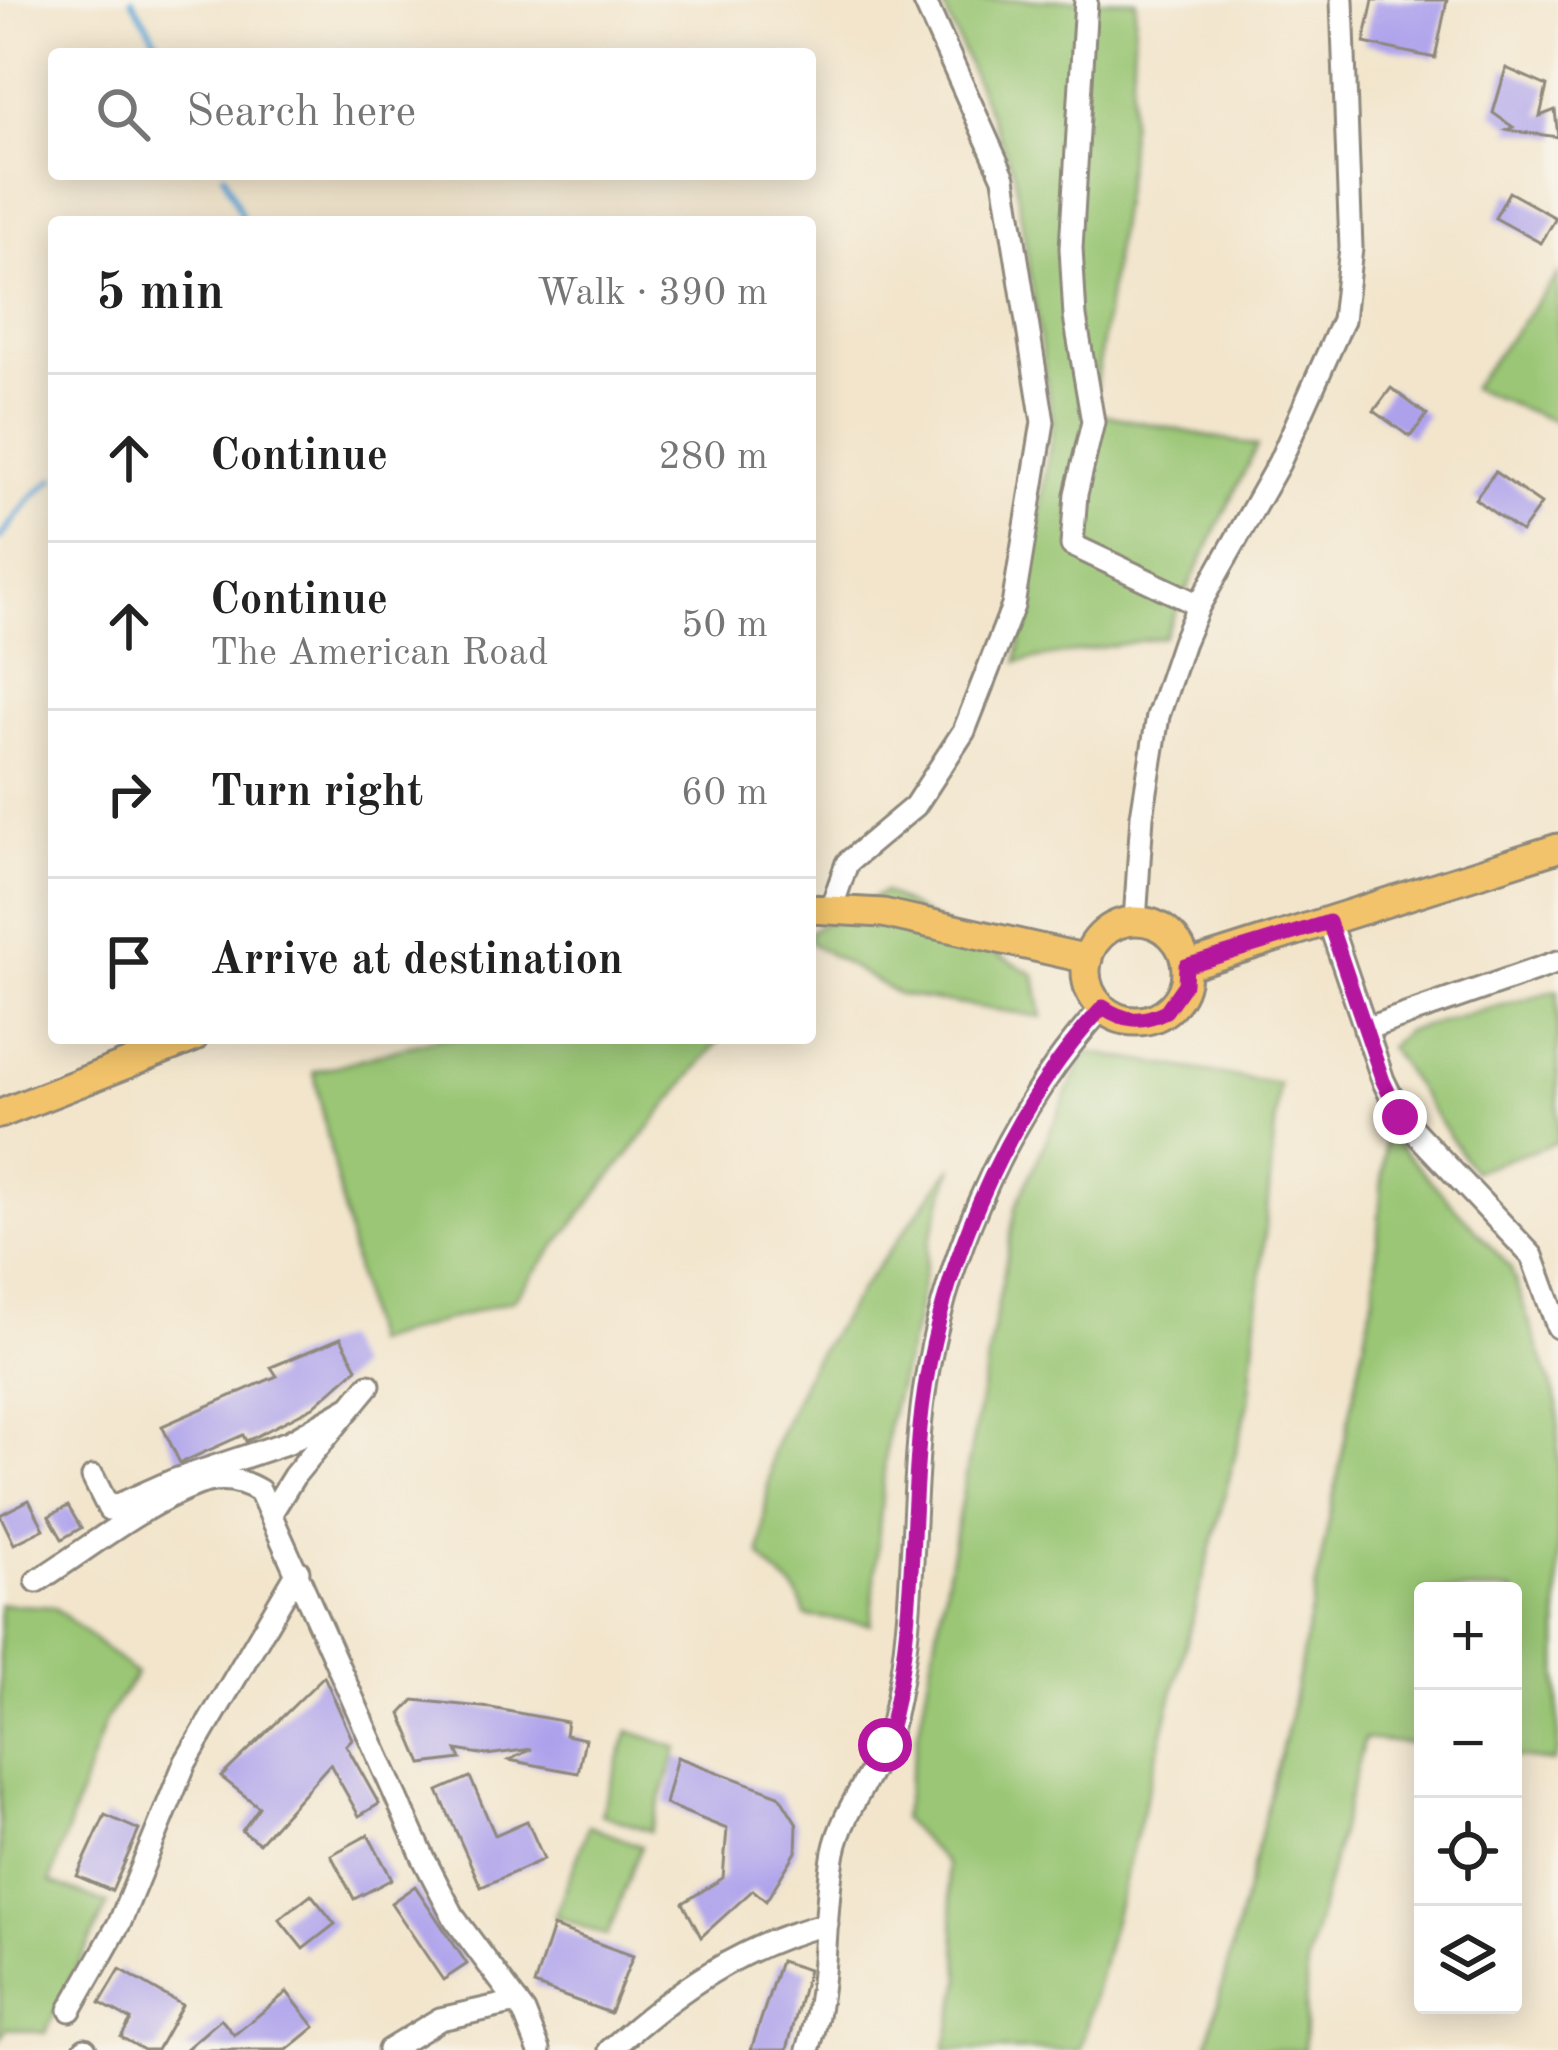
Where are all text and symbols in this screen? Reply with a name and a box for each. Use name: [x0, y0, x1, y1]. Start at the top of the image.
search box: [48, 48, 816, 180]
icon: search: [90, 81, 156, 147]
text: Search here: [186, 91, 416, 136]
text: 5 min: [96, 269, 224, 320]
text: Walk · 390 m: [537, 274, 768, 313]
icon: ahead: [96, 425, 162, 491]
text: Continue: [210, 435, 388, 480]
text: 280 m: [658, 438, 768, 477]
text: Continue: [210, 579, 388, 624]
icon: ahead: [96, 593, 162, 659]
text: 50 m: [681, 606, 768, 645]
text: The American Road: [210, 634, 548, 673]
icon: right: [96, 761, 162, 827]
text: Turn right: [210, 771, 423, 816]
text: 60 m: [681, 774, 768, 813]
icon: arrive: [96, 929, 162, 995]
text: Arrive at destination: [210, 939, 623, 984]
route end: [1373, 1090, 1427, 1144]
map controls: [1414, 1582, 1522, 2014]
button: +: [1414, 1582, 1522, 1690]
button: −: [1414, 1690, 1522, 1798]
route start: [858, 1718, 912, 1772]
button: locate: [1414, 1798, 1522, 1906]
button: layers: [1414, 1906, 1522, 2014]

